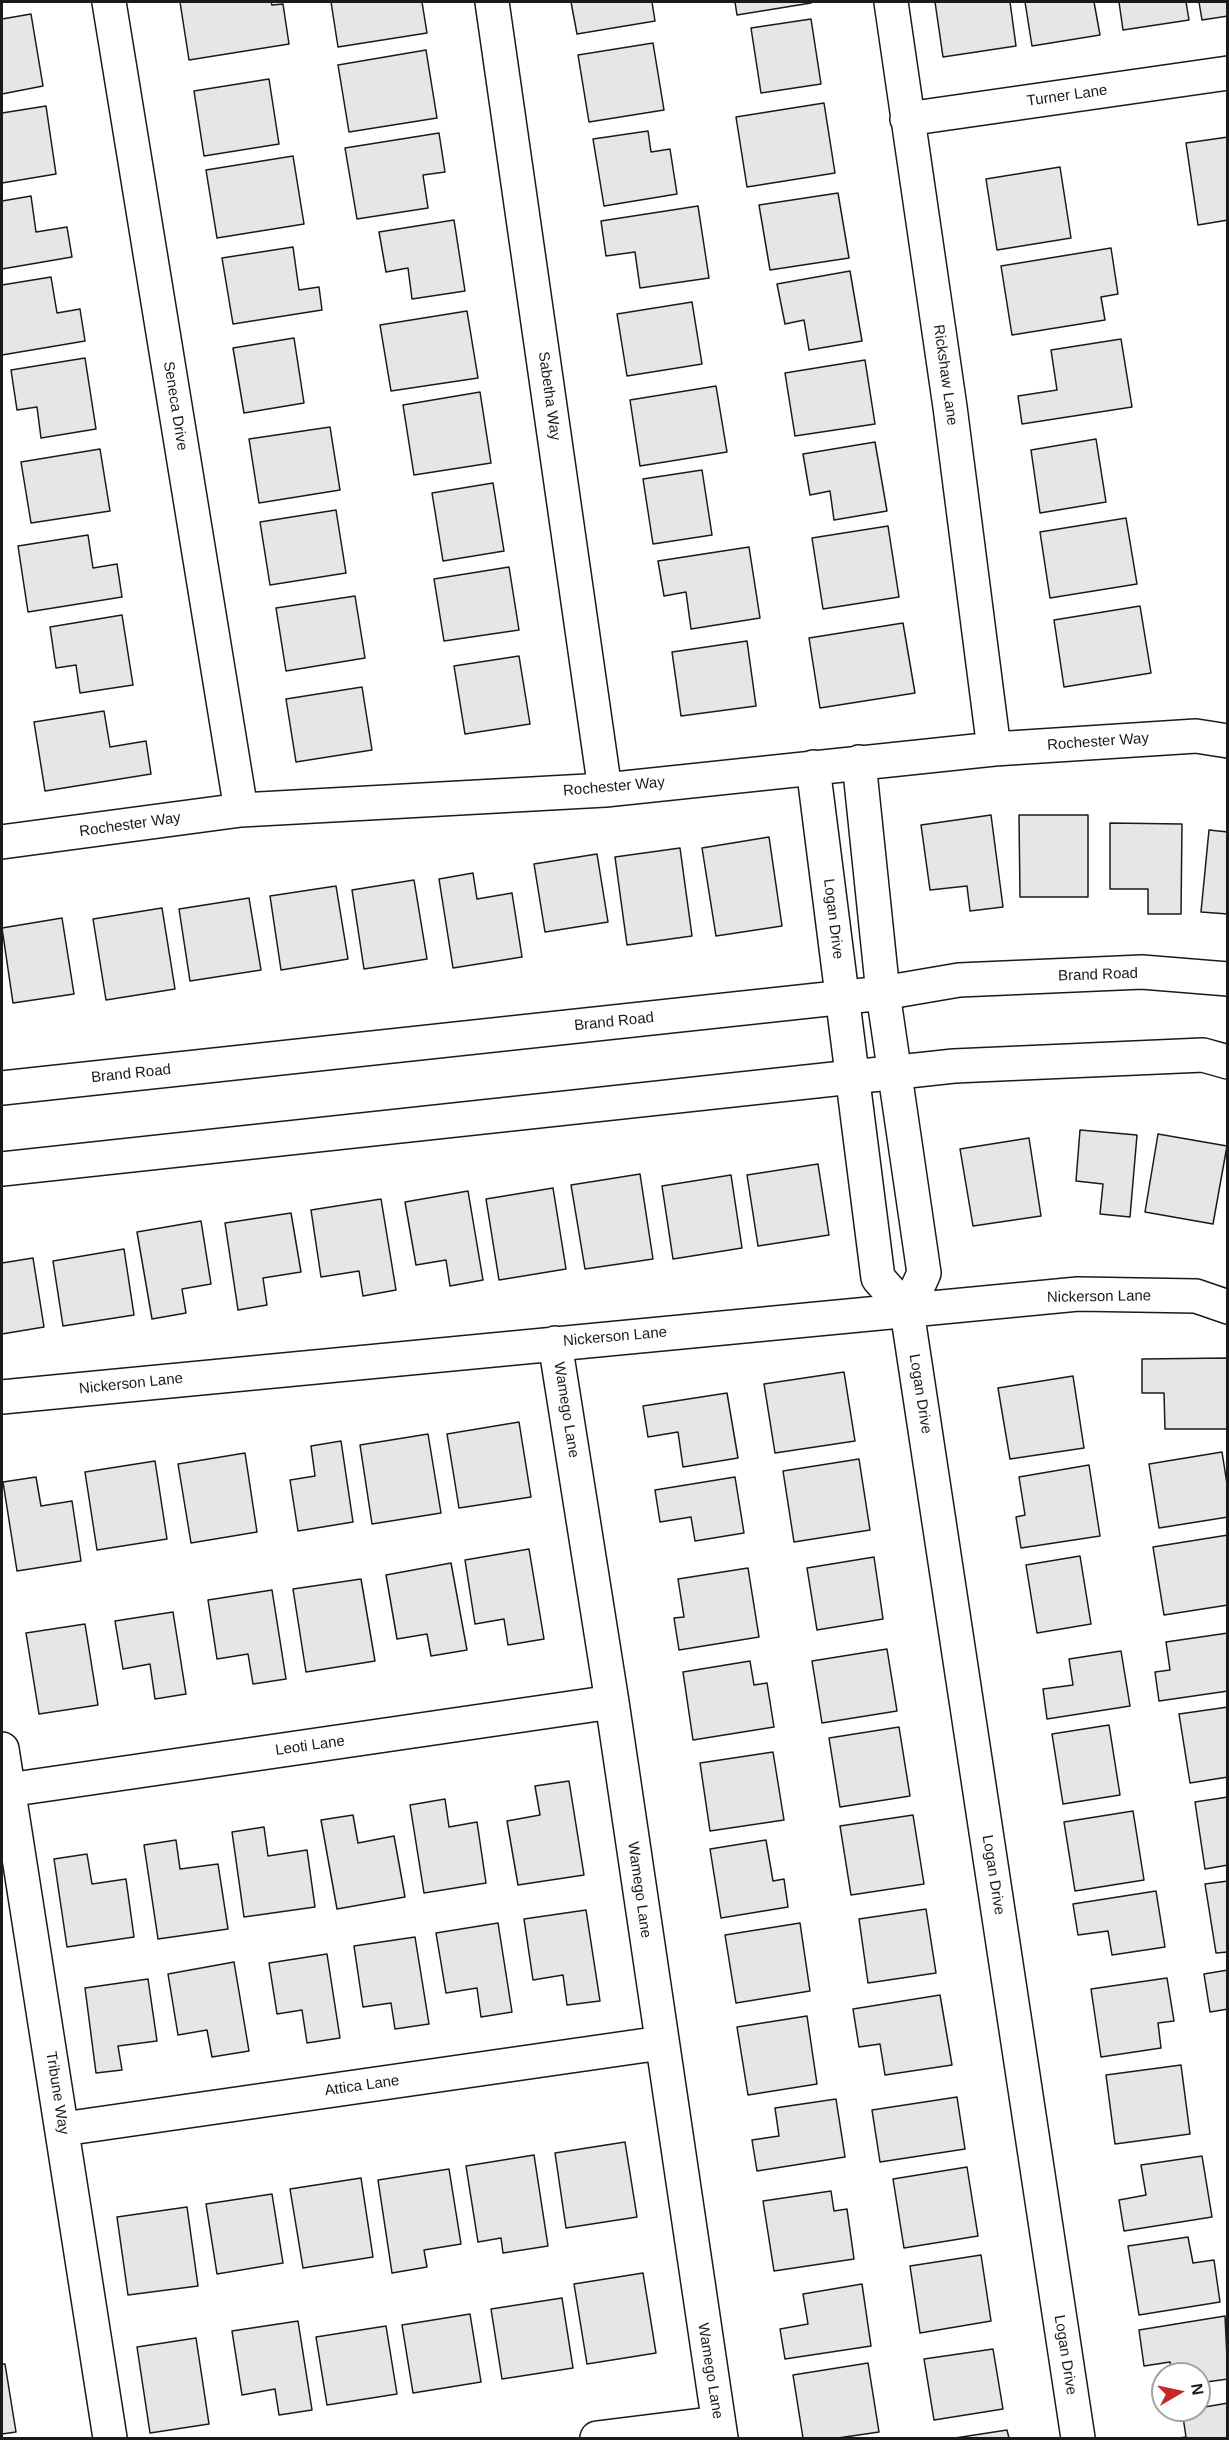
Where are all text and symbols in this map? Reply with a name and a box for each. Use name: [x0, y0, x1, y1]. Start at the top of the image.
street label: Turner Lane: [1026, 81, 1108, 111]
street label: Rickshaw Lane: [929, 323, 961, 427]
street label: Sabetha Way: [534, 350, 564, 442]
street label: Seneca Drive: [159, 360, 191, 452]
street label: Rochester Way: [1047, 729, 1149, 755]
street label: Rochester Way: [562, 774, 666, 800]
street label: Rochester Way: [78, 809, 182, 841]
street label: Logan Drive: [819, 878, 847, 960]
street label: Brand Road: [1058, 965, 1138, 985]
street label: Brand Road: [573, 1009, 655, 1035]
street label: Brand Road: [90, 1061, 172, 1087]
street label: Nickerson Lane: [1047, 1287, 1151, 1307]
street label: Nickerson Lane: [562, 1323, 668, 1351]
street label: Logan Drive: [905, 1353, 935, 1435]
street label: Wamego Lane: [550, 1361, 582, 1459]
street label: Nickerson Lane: [78, 1370, 184, 1398]
street label: Leoti Lane: [274, 1732, 346, 1760]
street label: Logan Drive: [978, 1834, 1008, 1916]
street label: Wamego Lane: [623, 1841, 655, 1939]
street label: Tribune Way: [42, 2050, 72, 2136]
street label: Attica Lane: [324, 2072, 400, 2100]
street label: Logan Drive: [1050, 2314, 1080, 2396]
street label: Wamego Lane: [694, 2322, 726, 2420]
north arrow: [1151, 2362, 1211, 2422]
text: N: [1188, 2382, 1207, 2396]

